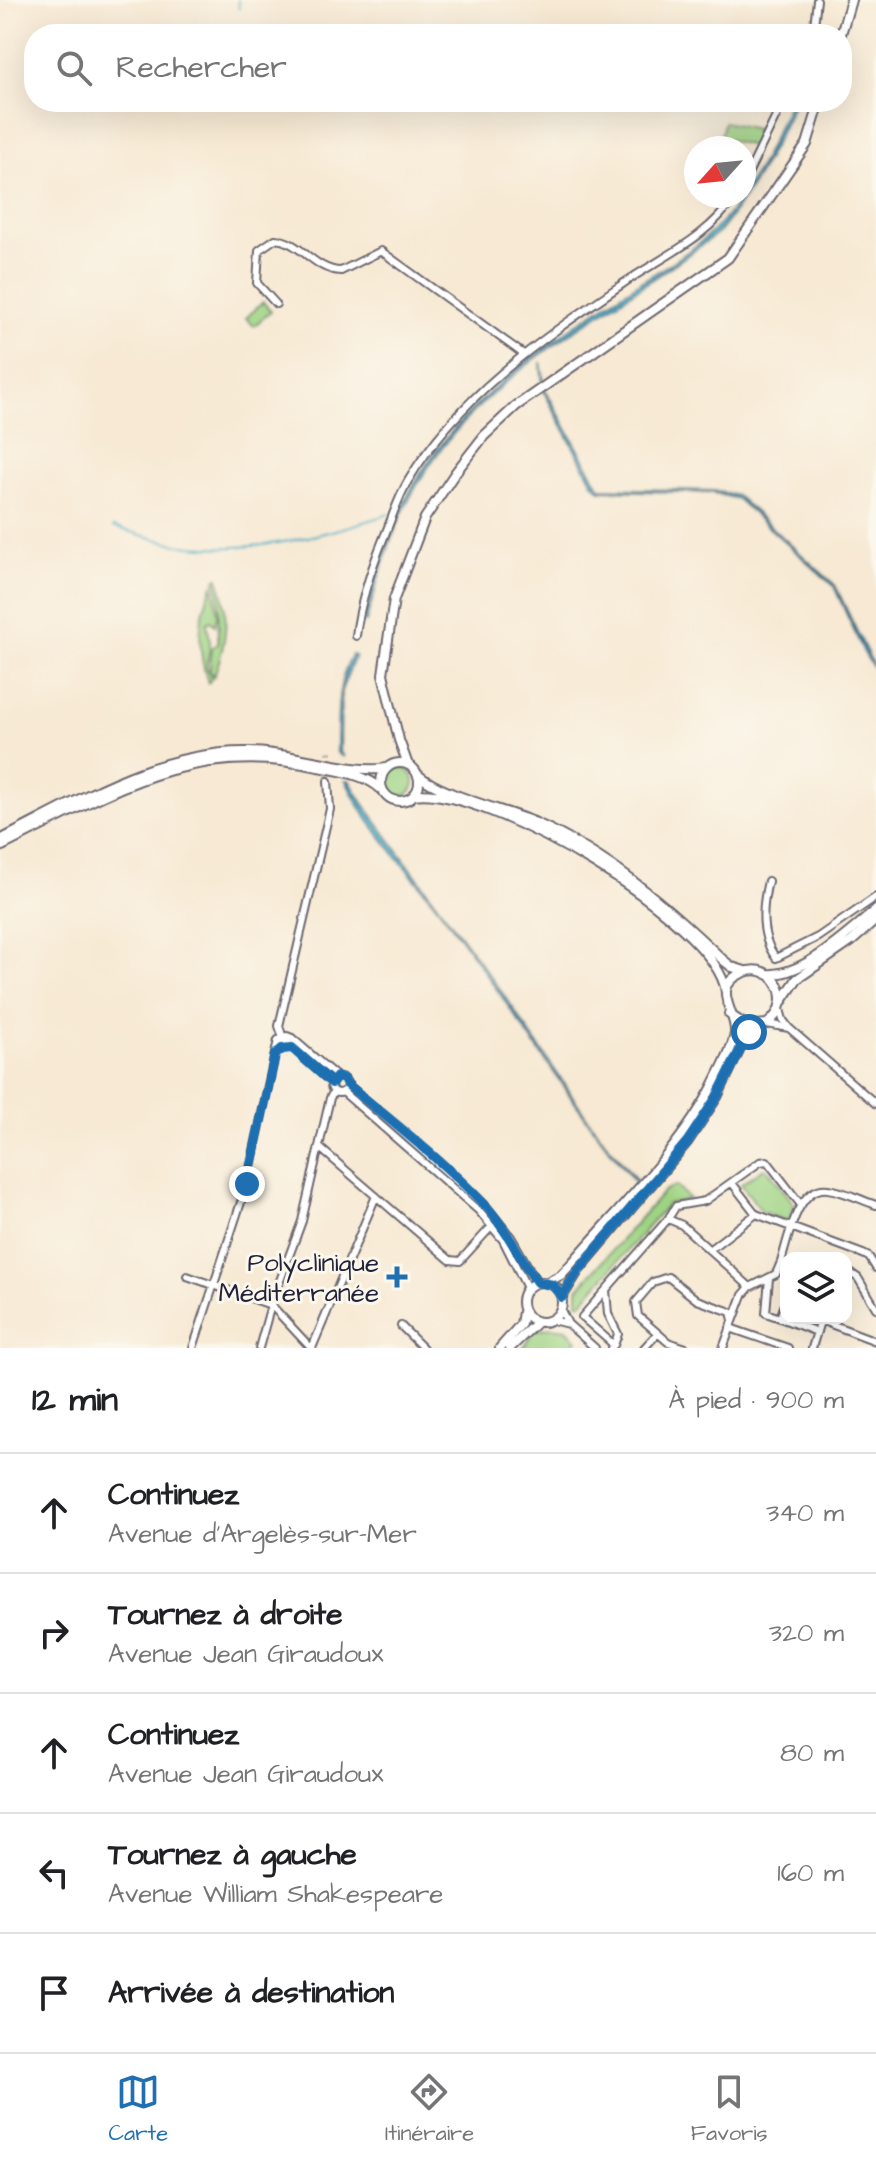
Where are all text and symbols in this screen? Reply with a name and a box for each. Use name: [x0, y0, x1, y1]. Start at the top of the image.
search box: [24, 24, 852, 112]
icon: search: [52, 46, 96, 90]
text: Rechercher: [116, 47, 287, 89]
north arrow: [684, 136, 756, 208]
route start: [731, 1014, 767, 1050]
route end: [229, 1166, 265, 1202]
place label: Polyclinique Méditerranée: [219, 1245, 379, 1311]
map controls: [780, 1252, 852, 1324]
button: layers: [780, 1252, 852, 1324]
marker: Polyclinique Méditerranée: [386, 1266, 408, 1288]
text: 12 min: [32, 1376, 118, 1424]
text: À pied · 900 m: [668, 1382, 844, 1418]
text: Continuez: [108, 1474, 239, 1516]
icon: ahead: [32, 1491, 76, 1535]
text: 340 m: [766, 1495, 844, 1531]
text: Avenue d'Argelès-sur-Mer: [108, 1516, 417, 1552]
text: Tournez à droite: [108, 1594, 342, 1636]
icon: right: [32, 1611, 76, 1655]
text: 320 m: [769, 1615, 844, 1651]
text: Avenue Jean Giraudoux: [108, 1636, 383, 1672]
text: Continuez: [108, 1714, 239, 1756]
icon: ahead: [32, 1731, 76, 1775]
text: 80 m: [780, 1735, 844, 1771]
text: Avenue Jean Giraudoux: [108, 1756, 383, 1792]
text: Tournez à gauche: [108, 1834, 357, 1876]
icon: left: [32, 1851, 76, 1895]
text: 160 m: [777, 1855, 844, 1891]
text: Avenue William Shakespeare: [108, 1876, 443, 1912]
icon: arrive: [32, 1971, 76, 2015]
text: Arrivée à destination: [108, 1972, 394, 2014]
tab: Carte: [108, 2070, 168, 2149]
tab: Itinéraire: [385, 2070, 474, 2149]
tab: Favoris: [691, 2070, 768, 2149]

